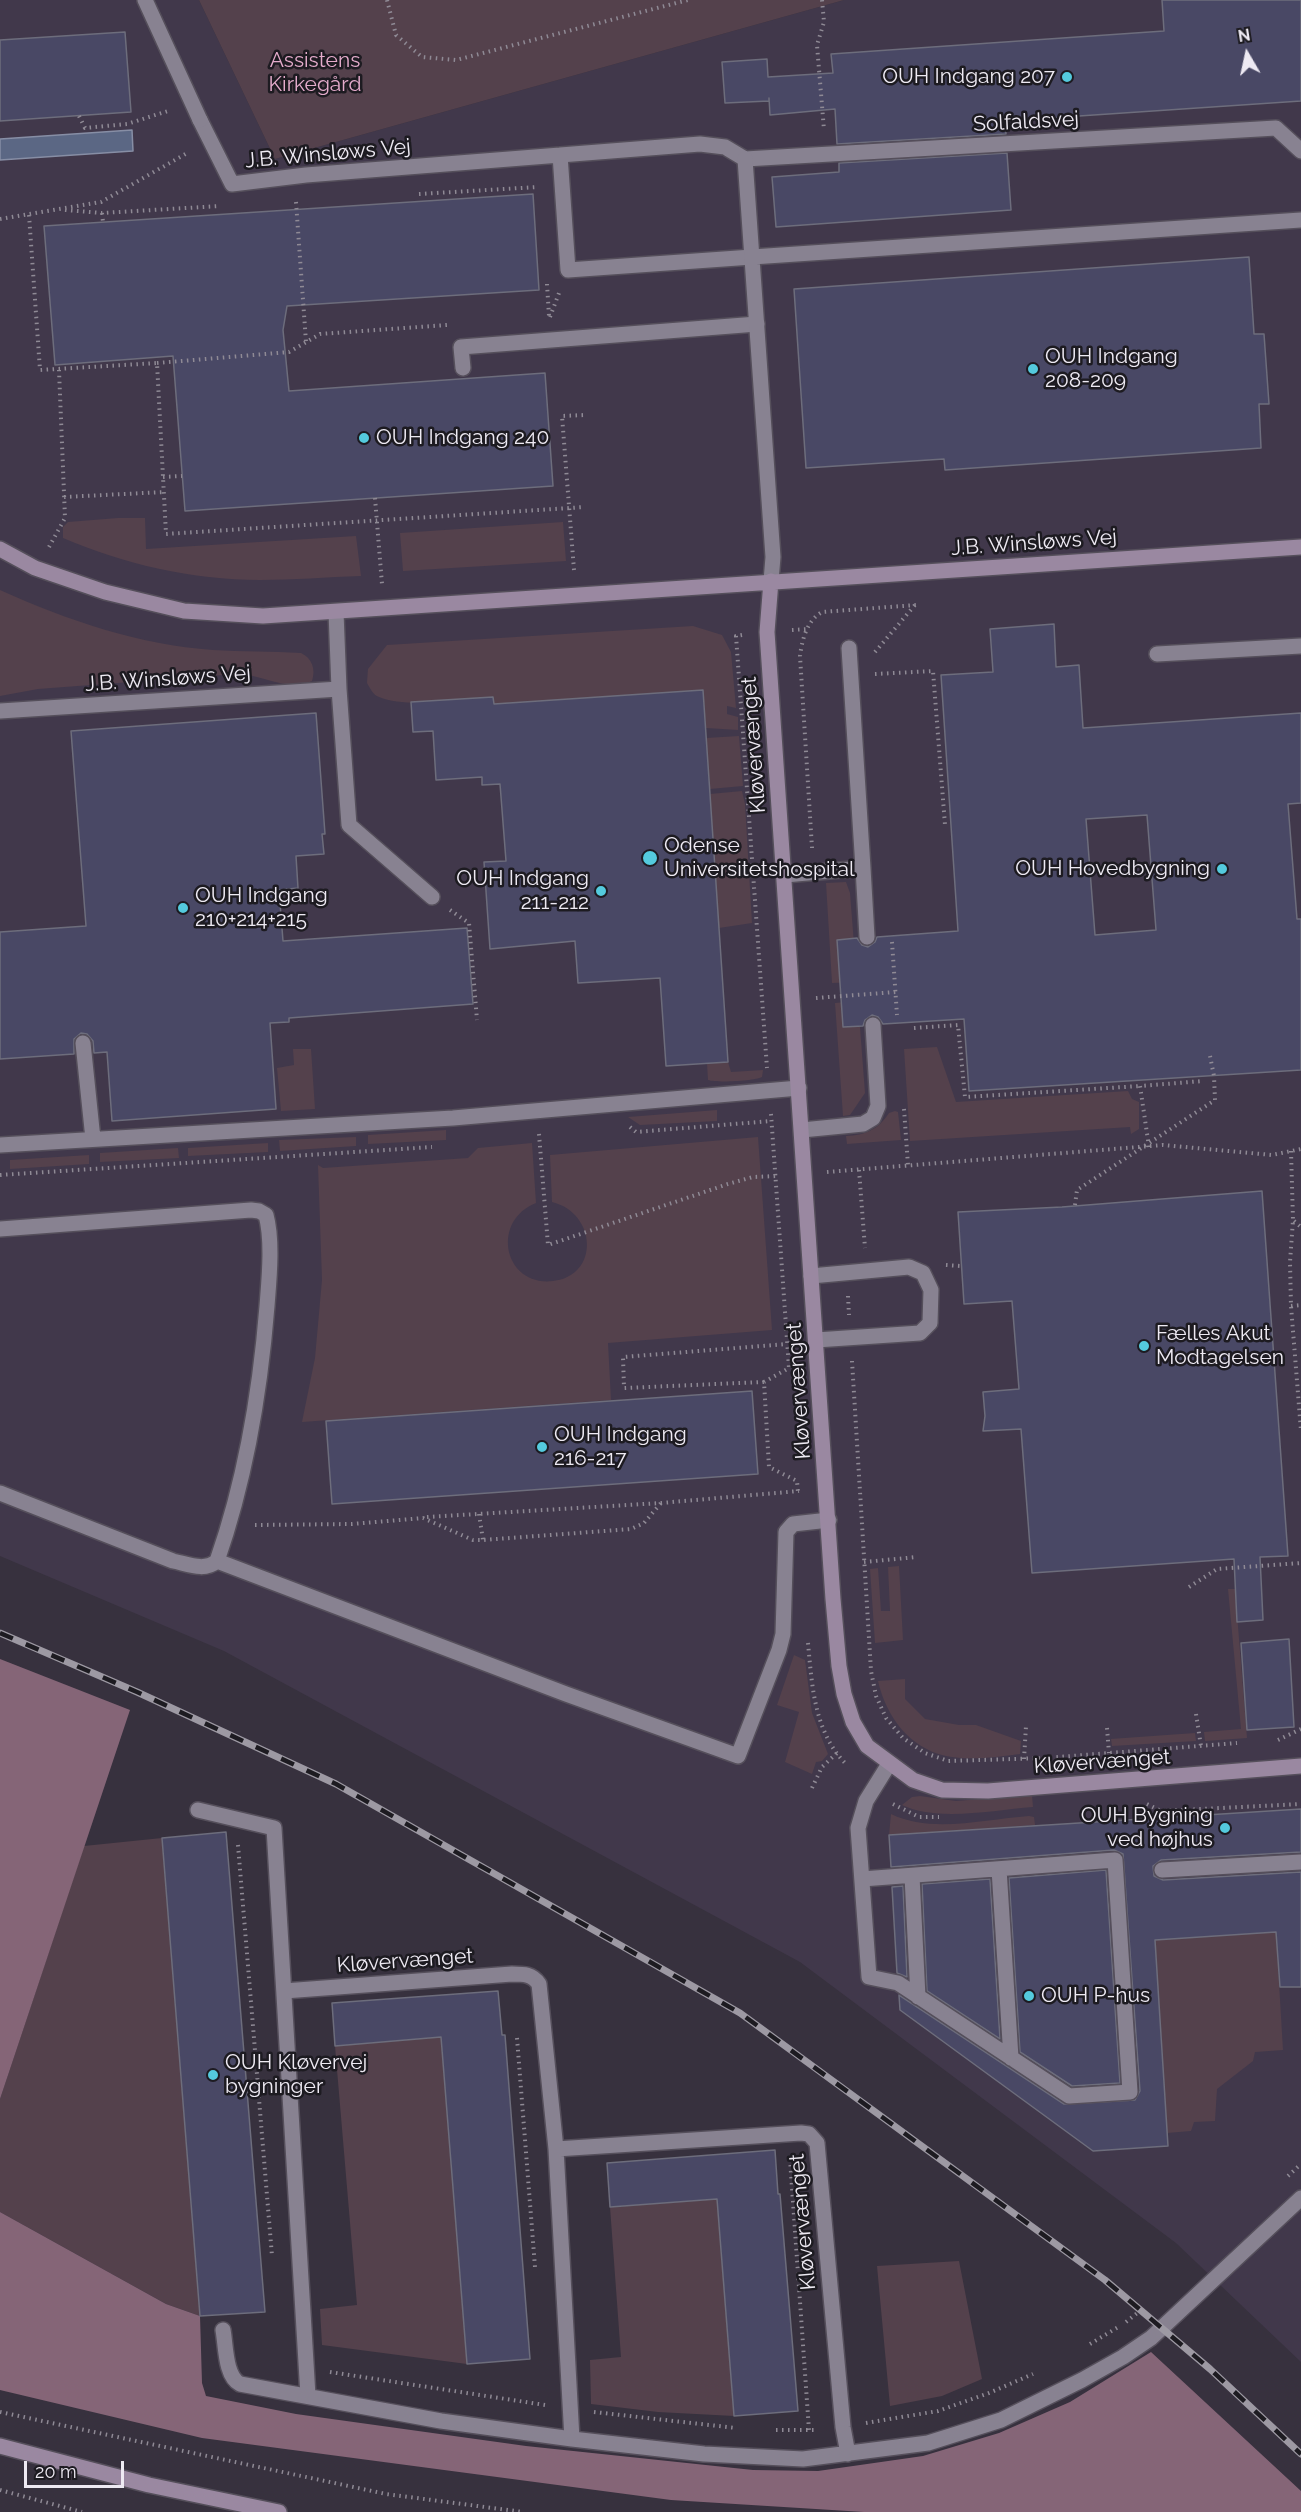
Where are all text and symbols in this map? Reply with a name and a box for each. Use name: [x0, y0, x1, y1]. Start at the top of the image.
north arrow: [1217, 24, 1277, 84]
text: N: [1237, 25, 1252, 46]
park label: Assistens Kirkegård: [269, 48, 361, 98]
place label: OUH Indgang 207: [882, 64, 1055, 90]
marker: OUH Indgang 207: [1060, 70, 1074, 84]
street label: Solfaldsvej: [972, 107, 1080, 137]
street label: J.B. Winsløws Vej: [244, 134, 412, 174]
place label: OUH Indgang 208-209: [1045, 344, 1178, 394]
marker: OUH Indgang 208-209: [1026, 362, 1040, 376]
place label: OUH Indgang 240: [376, 425, 549, 451]
marker: OUH Indgang 240: [357, 431, 371, 445]
street label: J.B. Winsløws Vej: [950, 525, 1118, 561]
street label: J.B. Winsløws Vej: [84, 661, 252, 697]
street label: Kløvervænget: [737, 676, 771, 814]
place label: Odense Universitetshospital: [664, 833, 855, 883]
marker: Odense Universitetshospital: [641, 849, 659, 867]
place label: OUH Hovedbygning: [1015, 856, 1210, 882]
marker: OUH Hovedbygning: [1215, 862, 1229, 876]
place label: OUH Indgang 211-212: [456, 866, 589, 916]
place label: OUH Indgang 210+214+215: [195, 883, 328, 933]
marker: OUH Indgang 211-212: [594, 884, 608, 898]
marker: OUH Indgang 210+214+215: [176, 901, 190, 915]
place label: Fælles Akut Modtagelsen: [1156, 1321, 1284, 1371]
street label: Kløvervænget: [782, 1322, 816, 1460]
marker: Fælles Akut Modtagelsen: [1137, 1339, 1151, 1353]
place label: OUH Indgang 216-217: [554, 1422, 687, 1472]
marker: OUH Indgang 216-217: [535, 1440, 549, 1454]
street label: Kløvervænget: [1033, 1745, 1171, 1779]
place label: OUH Bygning ved højhus: [1081, 1803, 1213, 1853]
marker: OUH Bygning ved højhus: [1218, 1821, 1232, 1835]
street label: Kløvervænget: [336, 1944, 474, 1978]
place label: OUH P-hus: [1041, 1983, 1150, 2009]
marker: OUH P-hus: [1022, 1989, 1036, 2003]
place label: OUH Kløvervej bygninger: [225, 2050, 367, 2100]
marker: OUH Kløvervej bygninger: [206, 2068, 220, 2082]
street label: Kløvervænget: [784, 2153, 822, 2291]
scale bar: [27, 2449, 128, 2487]
text: 20 m: [35, 2461, 77, 2482]

